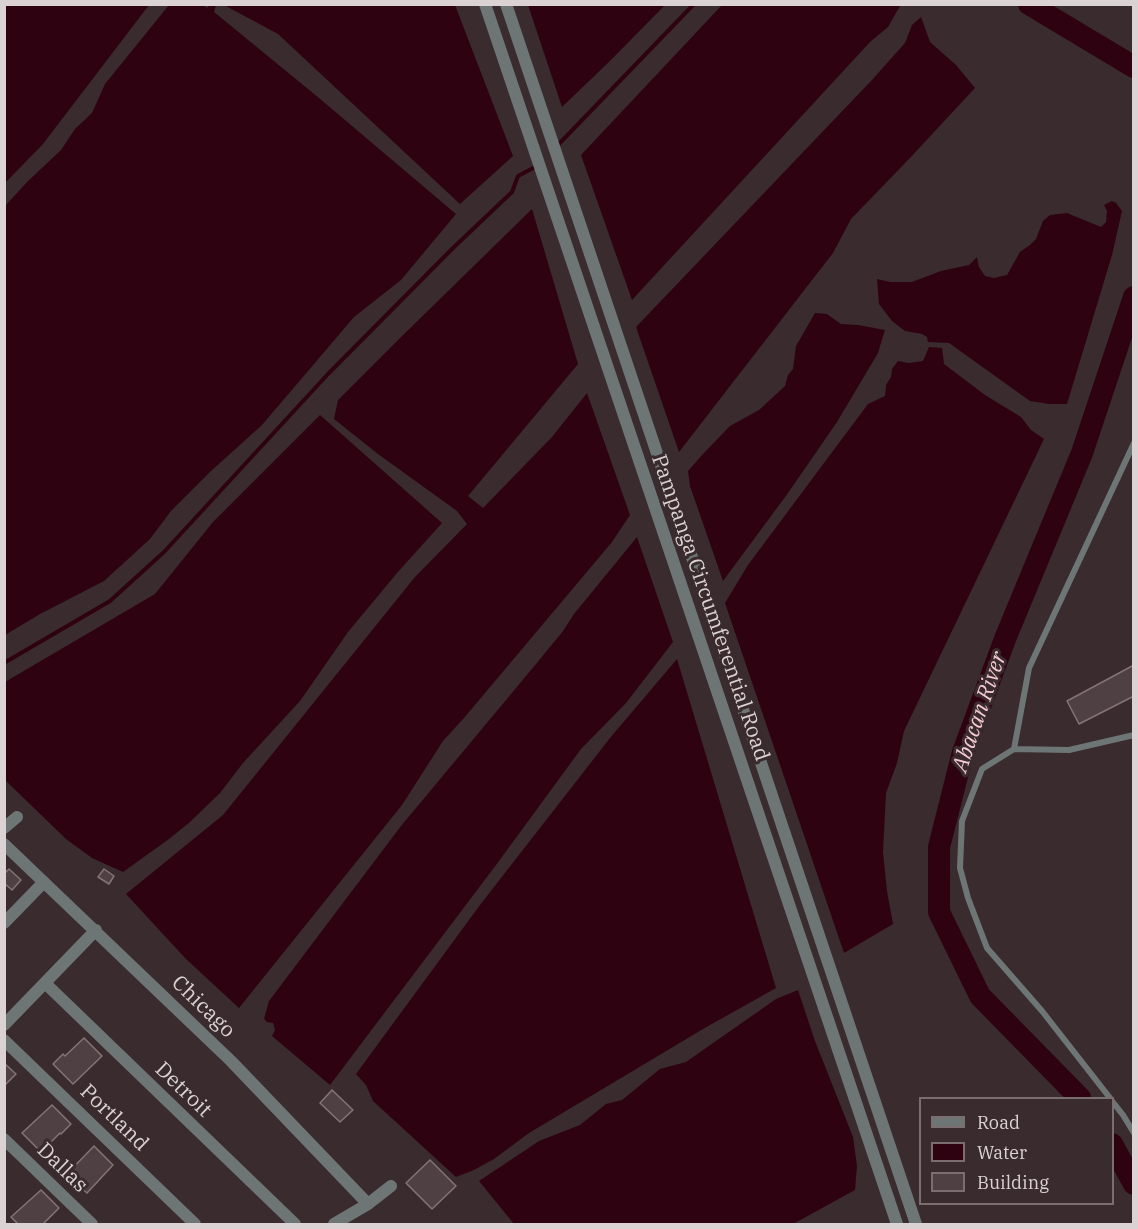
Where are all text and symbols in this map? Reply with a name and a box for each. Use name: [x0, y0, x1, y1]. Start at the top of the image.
street label: Pampanga Circumferential Road: [646, 451, 774, 765]
water label: Abacan River: [947, 649, 1013, 775]
street label: Chicago: [166, 971, 240, 1043]
street label: Detroit: [150, 1057, 216, 1123]
street label: Portland: [75, 1079, 153, 1157]
legend: [919, 1097, 1114, 1205]
text: Road: [977, 1111, 1020, 1134]
street label: Dallas: [31, 1138, 93, 1198]
text: Water: [977, 1141, 1027, 1164]
text: Building: [977, 1171, 1049, 1194]

